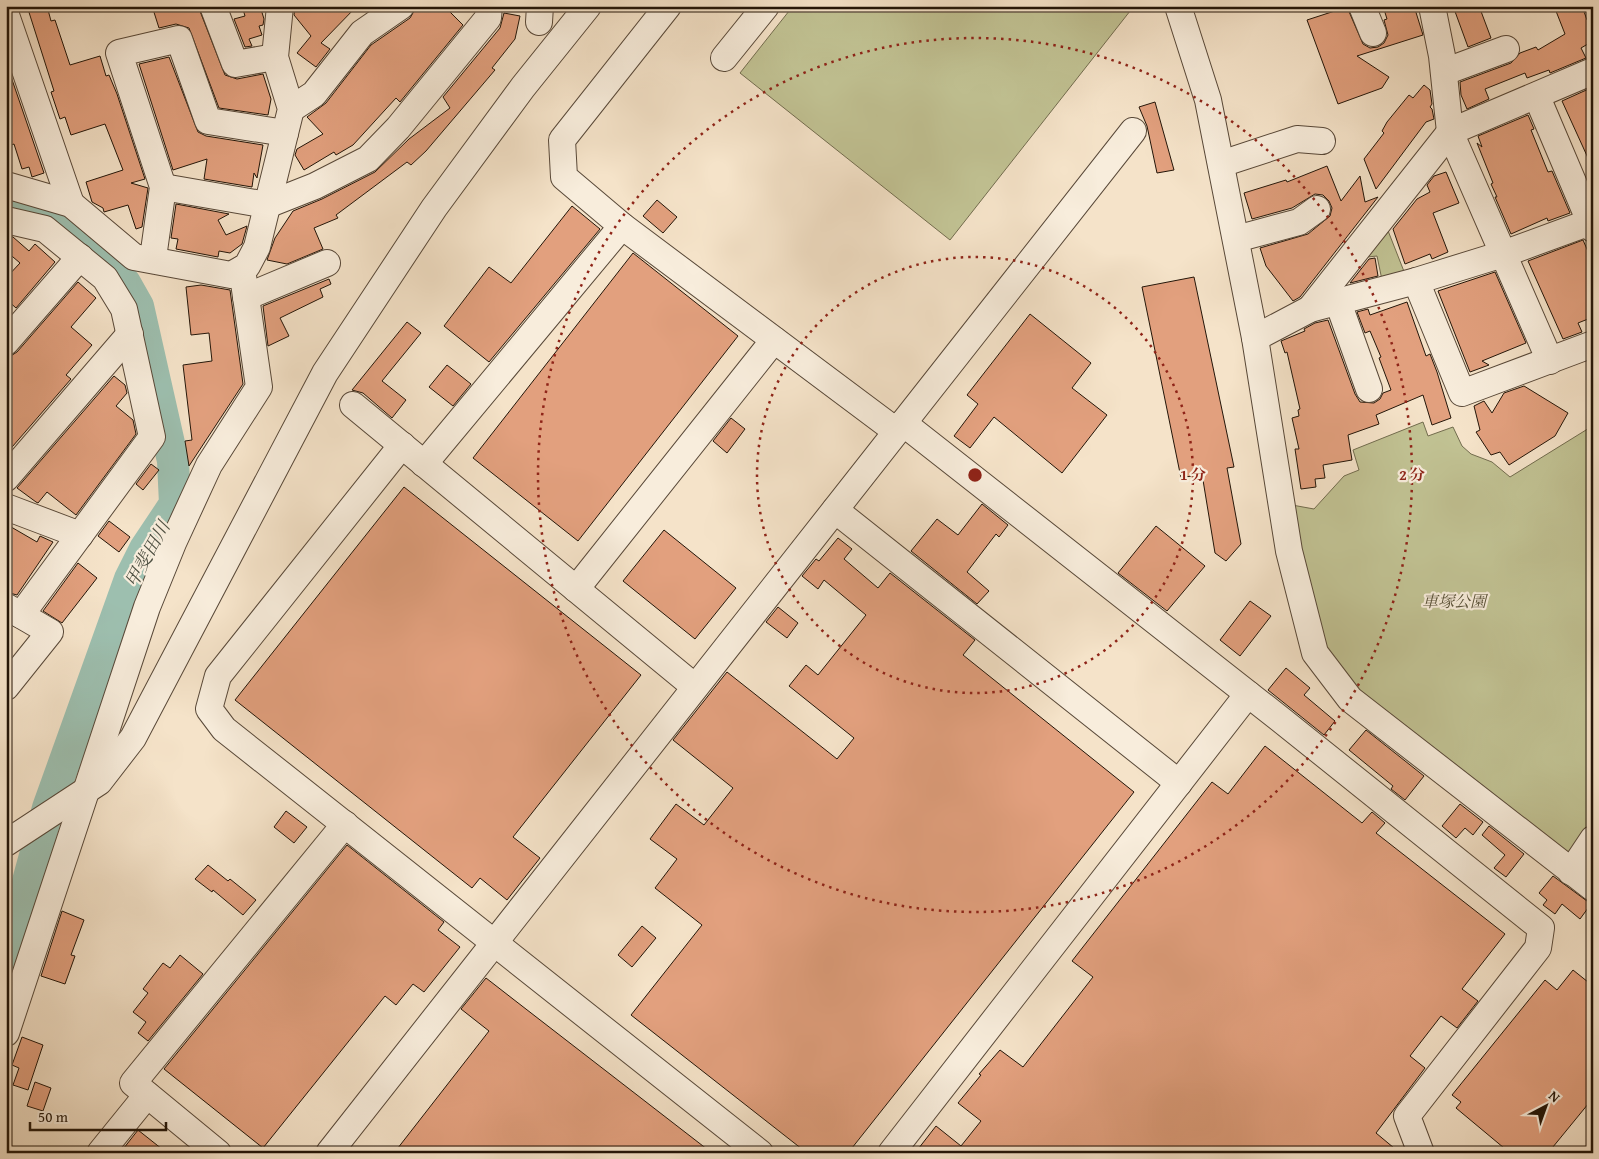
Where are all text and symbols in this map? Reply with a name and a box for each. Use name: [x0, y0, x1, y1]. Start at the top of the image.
text: 1 分: [1180, 464, 1206, 485]
text: 2 分: [1399, 464, 1425, 485]
centre of rings: [966, 466, 984, 484]
water label: 甲斐田川: [118, 514, 177, 592]
park label: 車塚公園: [1422, 589, 1489, 613]
north arrow: [1522, 1082, 1572, 1132]
text: N: [1544, 1086, 1565, 1107]
scale bar: [30, 1099, 166, 1131]
text: 50 m: [38, 1106, 69, 1127]

